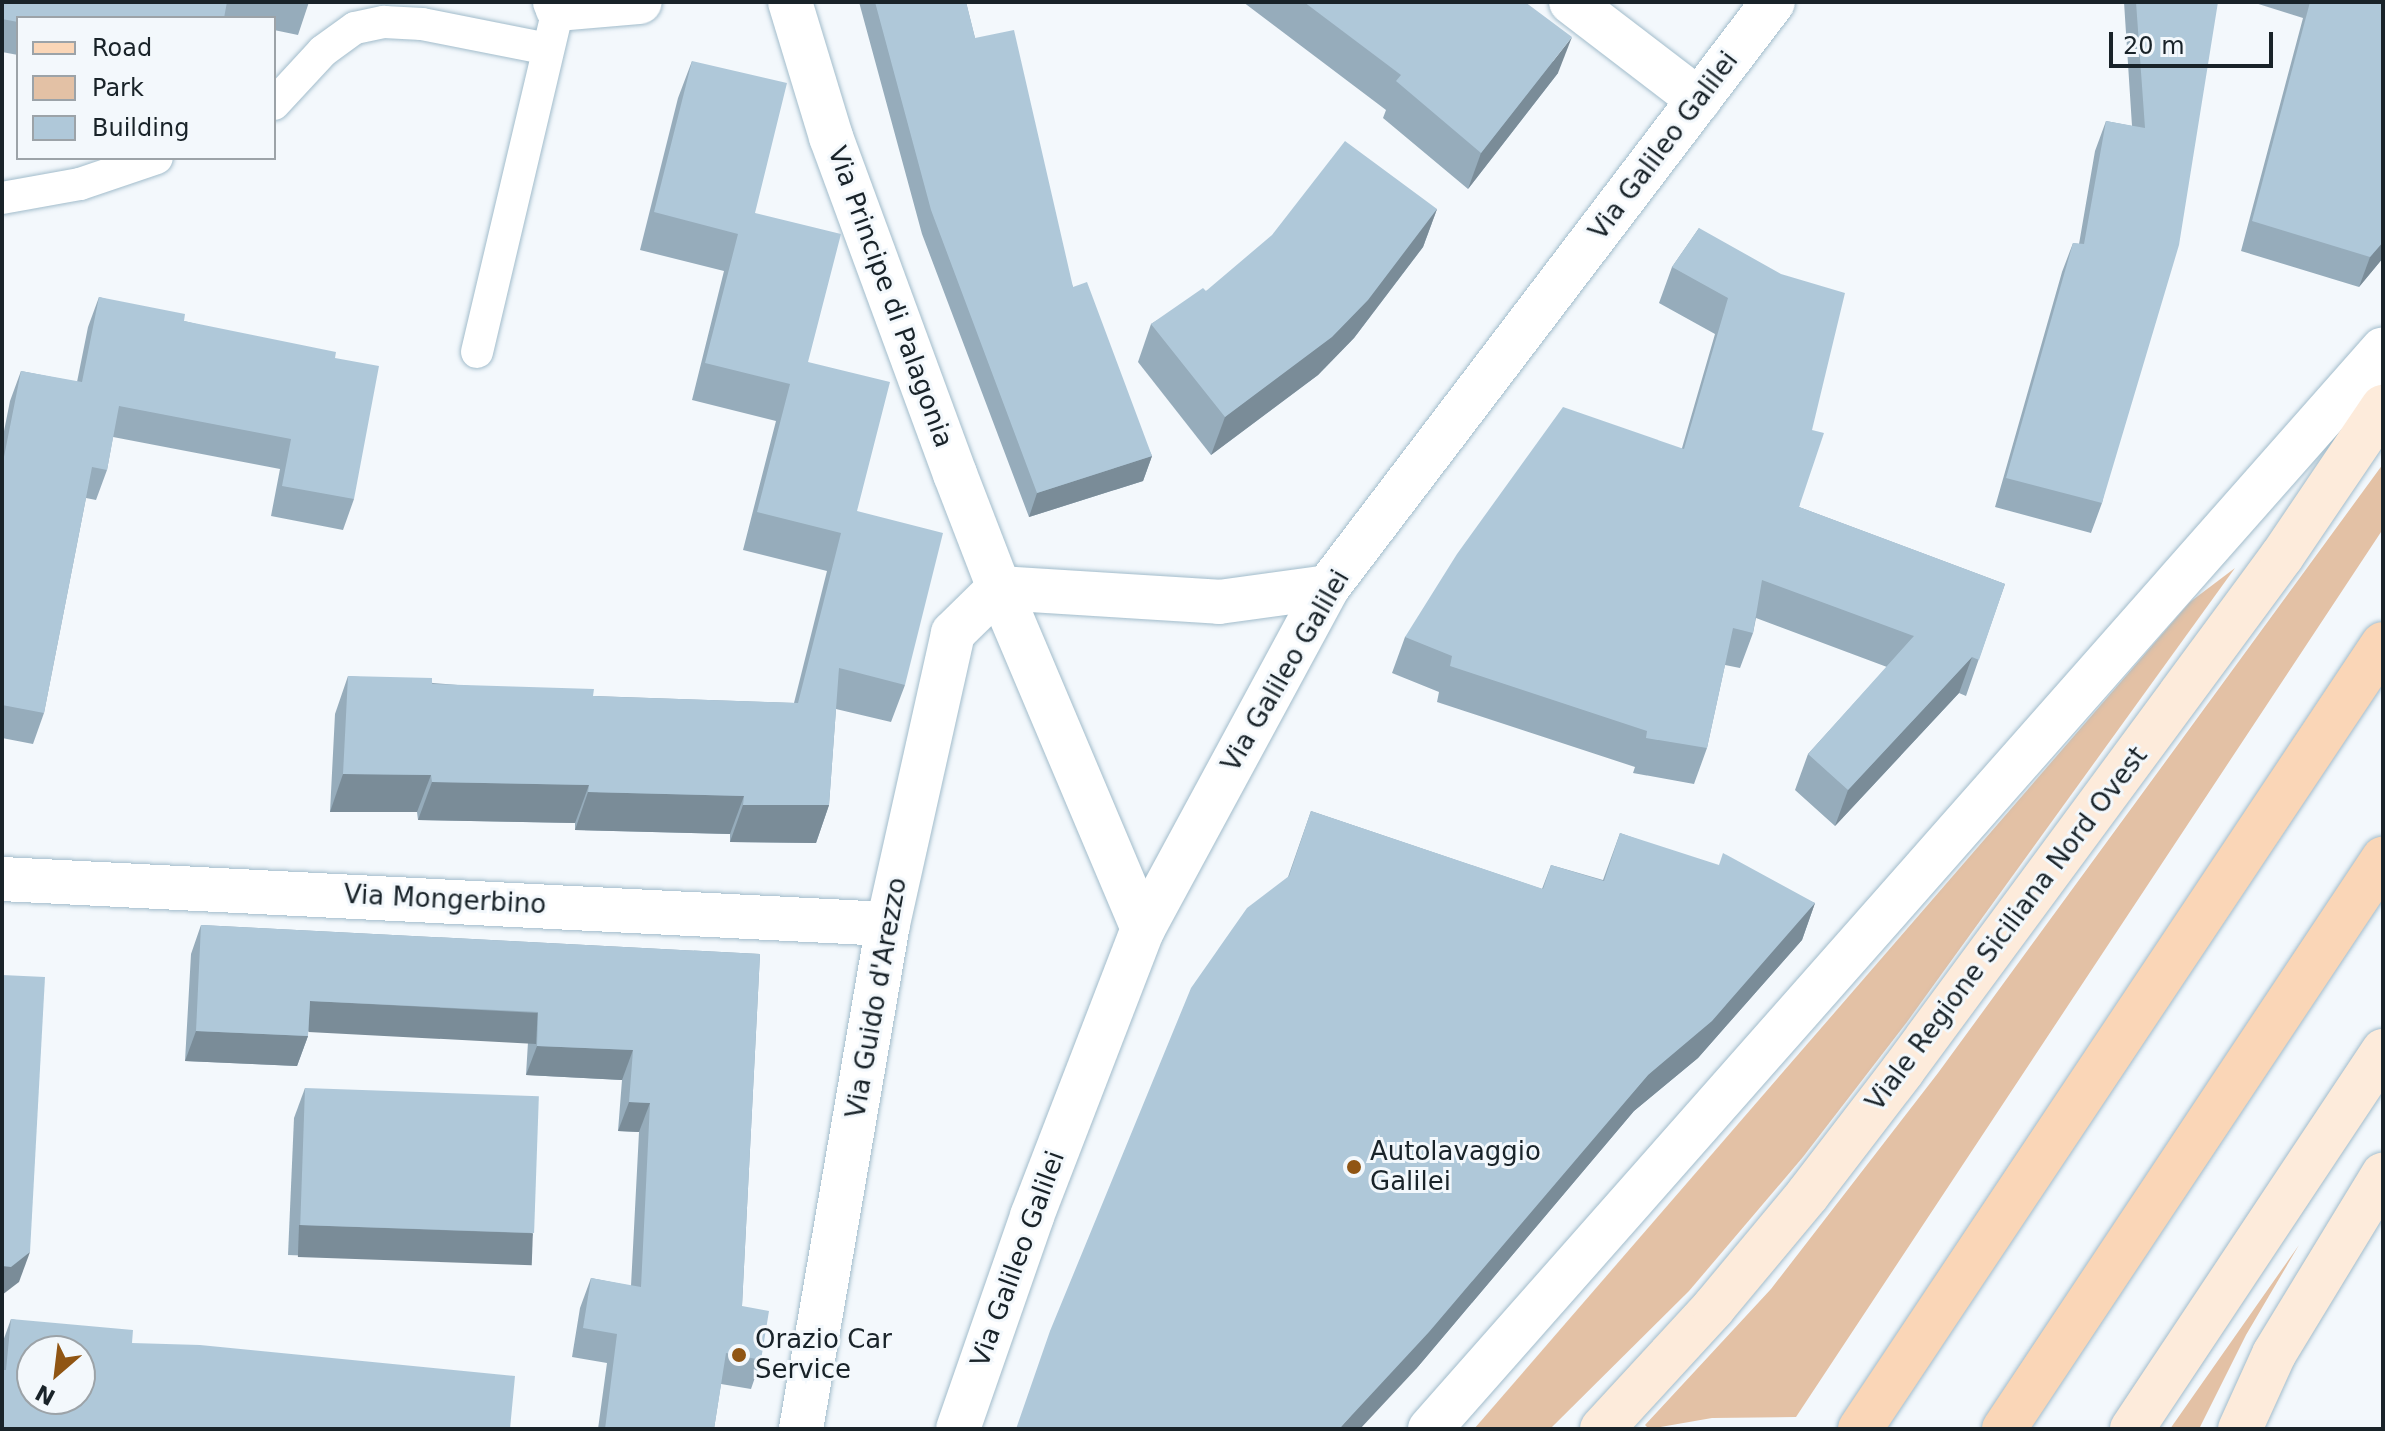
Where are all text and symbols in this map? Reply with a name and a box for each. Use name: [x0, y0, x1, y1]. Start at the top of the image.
legend: [16, 16, 276, 160]
scale bar: [2113, 16, 2277, 66]
text: 20 m: [2123, 32, 2185, 60]
text: Road: [92, 34, 152, 62]
street label: Via Galileo Galilei: [1583, 46, 1745, 246]
text: Park: [92, 74, 144, 102]
text: Building: [92, 114, 189, 142]
street label: Via Principe di Palagonia: [821, 142, 959, 452]
street label: Via Galileo Galilei: [1216, 565, 1356, 777]
street label: Viale Regione Siciliana Nord Ovest: [1860, 741, 2154, 1117]
street label: Via Guido d'Arezzo: [840, 875, 914, 1121]
street label: Via Mongerbino: [343, 879, 547, 921]
place label: Autolavaggio Galilei: [1370, 1136, 1541, 1198]
street label: Via Galileo Galilei: [964, 1147, 1072, 1371]
marker: Autolavaggio Galilei: [1345, 1158, 1363, 1176]
place label: Orazio Car Service: [755, 1324, 892, 1386]
north arrow: [16, 1335, 96, 1415]
marker: Orazio Car Service: [730, 1346, 748, 1364]
text: N: [31, 1380, 59, 1410]

